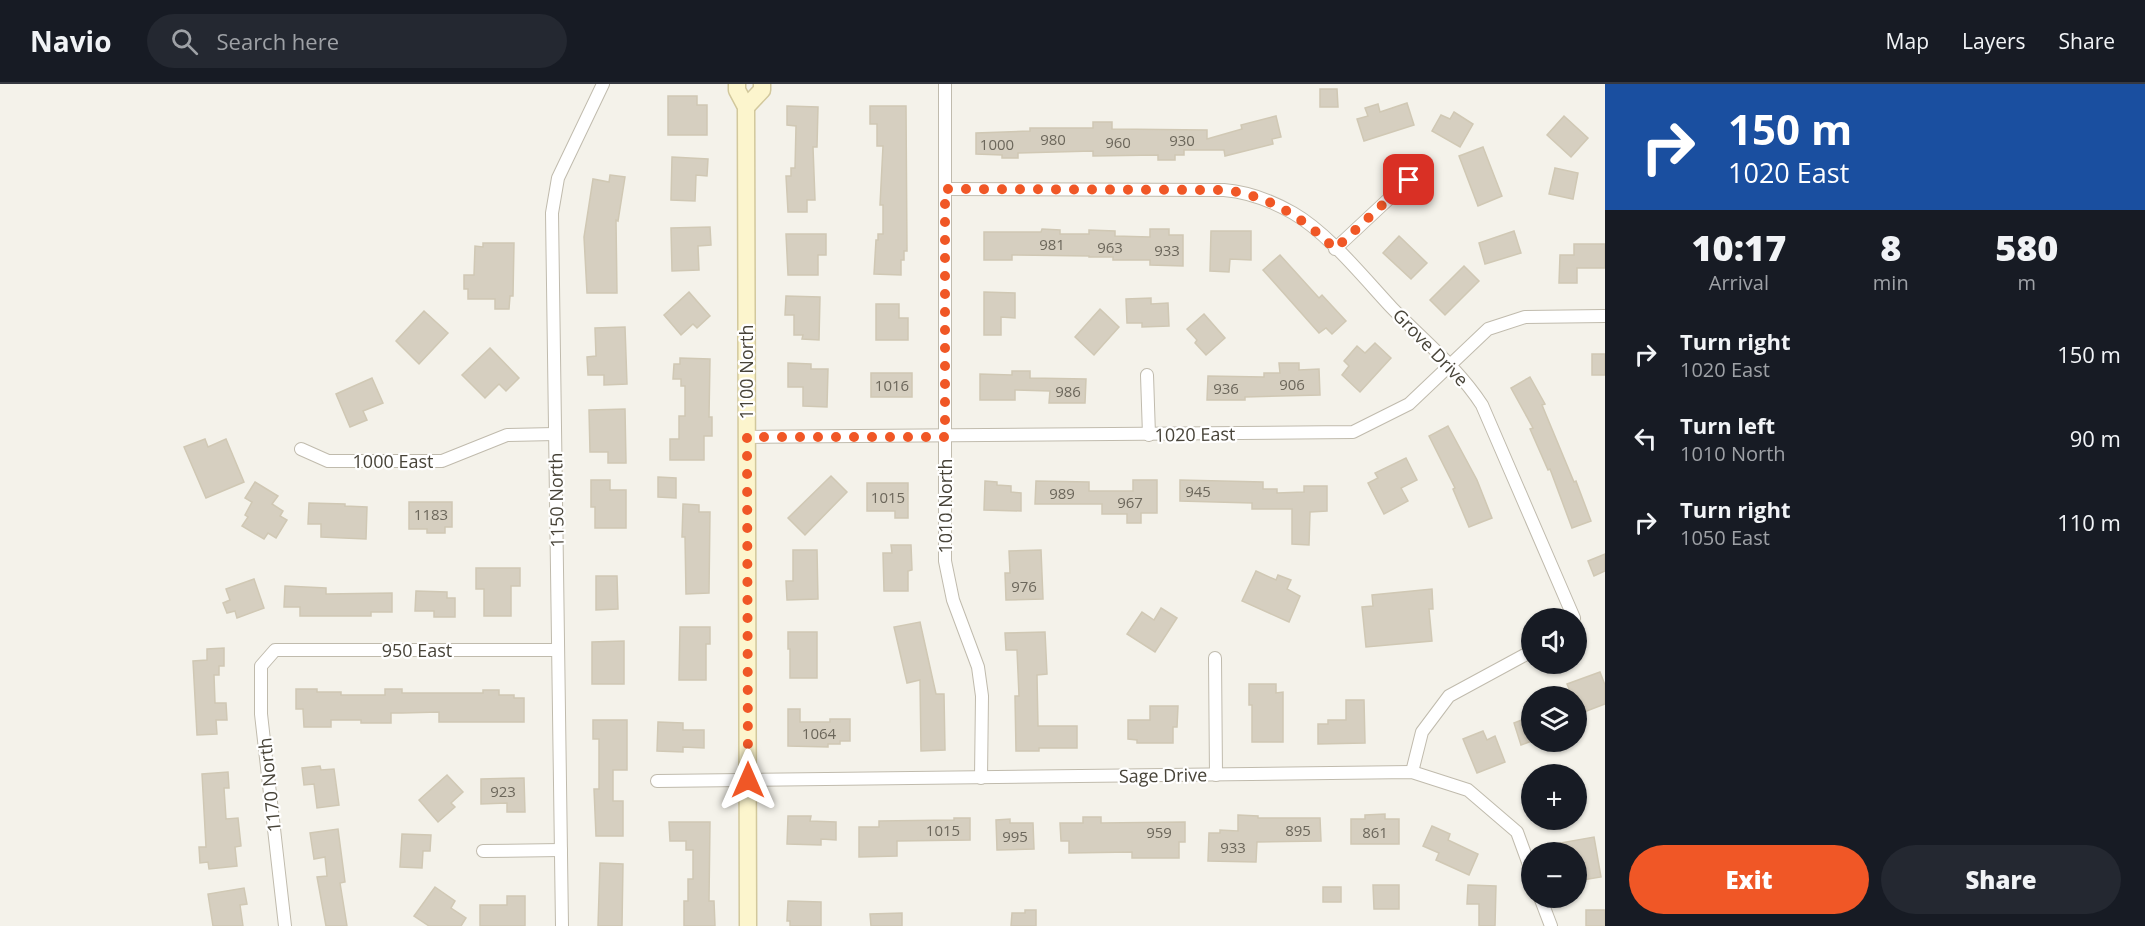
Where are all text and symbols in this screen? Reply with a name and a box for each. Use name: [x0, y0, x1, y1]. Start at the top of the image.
search box: [147, 14, 567, 68]
text: Navio: [30, 22, 111, 60]
icon: search: [168, 25, 201, 58]
text: Search here: [216, 26, 339, 56]
text: Map: [1886, 27, 1929, 55]
text: Layers: [1962, 27, 2026, 55]
text: Share: [2059, 27, 2115, 55]
text: 150 m: [1728, 100, 1852, 157]
icon: right: [1629, 108, 1707, 186]
house number: 980: [1040, 129, 1066, 149]
house number: 930: [1169, 130, 1195, 150]
house number: 960: [1105, 132, 1131, 152]
house number: 1000: [980, 134, 1014, 154]
pin: [1383, 154, 1434, 205]
text: 1020 East: [1728, 154, 1849, 191]
icon: arrive: [1392, 163, 1425, 196]
text: 10:17: [1692, 223, 1786, 272]
text: 8: [1880, 223, 1901, 272]
text: 580: [1995, 223, 2058, 272]
house number: 981: [1039, 234, 1065, 254]
house number: 963: [1097, 237, 1123, 257]
house number: 933: [1154, 240, 1180, 260]
text: Arrival: [1709, 269, 1769, 296]
text: min: [1873, 269, 1909, 296]
text: m: [2018, 269, 2036, 296]
street label: Grove Drive: [1388, 303, 1474, 391]
street label: 1100 North: [734, 324, 758, 420]
text: Turn right: [1680, 326, 1791, 356]
icon: right: [1629, 338, 1662, 371]
text: 150 m: [2057, 339, 2121, 369]
text: 1020 East: [1680, 356, 1770, 383]
house number: 906: [1279, 374, 1305, 394]
house number: 1016: [875, 375, 909, 395]
house number: 936: [1213, 378, 1239, 398]
house number: 986: [1055, 381, 1081, 401]
text: Turn left: [1680, 410, 1775, 440]
street label: 1020 East: [1154, 421, 1236, 447]
icon: left: [1629, 422, 1662, 455]
text: 90 m: [2070, 423, 2121, 453]
text: 1010 North: [1680, 440, 1786, 467]
street label: 1000 East: [353, 449, 433, 473]
street label: 1150 North: [543, 452, 569, 548]
street label: 1010 North: [933, 458, 957, 554]
house number: 945: [1185, 481, 1211, 501]
house number: 989: [1049, 483, 1075, 503]
house number: 1015: [871, 487, 905, 507]
house number: 967: [1117, 492, 1143, 512]
text: Turn right: [1680, 494, 1791, 524]
house number: 1183: [414, 504, 448, 524]
icon: right: [1629, 506, 1662, 539]
text: 110 m: [2057, 507, 2121, 537]
text: 1050 East: [1680, 524, 1770, 551]
house number: 976: [1011, 576, 1037, 596]
map controls: [1521, 608, 1587, 908]
button: sound: [1521, 608, 1587, 674]
street label: 950 East: [382, 638, 452, 662]
button: layers: [1521, 686, 1587, 752]
house number: 1064: [802, 723, 837, 743]
street label: 1170 North: [252, 736, 286, 834]
position arrow: [716, 748, 780, 812]
street label: Sage Drive: [1119, 762, 1207, 788]
button: +: [1521, 764, 1587, 830]
house number: 923: [490, 781, 516, 801]
house number: 1015: [926, 820, 960, 840]
house number: 895: [1285, 820, 1311, 840]
house number: 959: [1146, 822, 1172, 842]
house number: 861: [1362, 822, 1388, 842]
house number: 995: [1002, 826, 1028, 846]
house number: 933: [1220, 837, 1246, 857]
button: −: [1521, 842, 1587, 908]
button: Exit: [1629, 845, 1869, 914]
button: Share: [1881, 845, 2121, 914]

